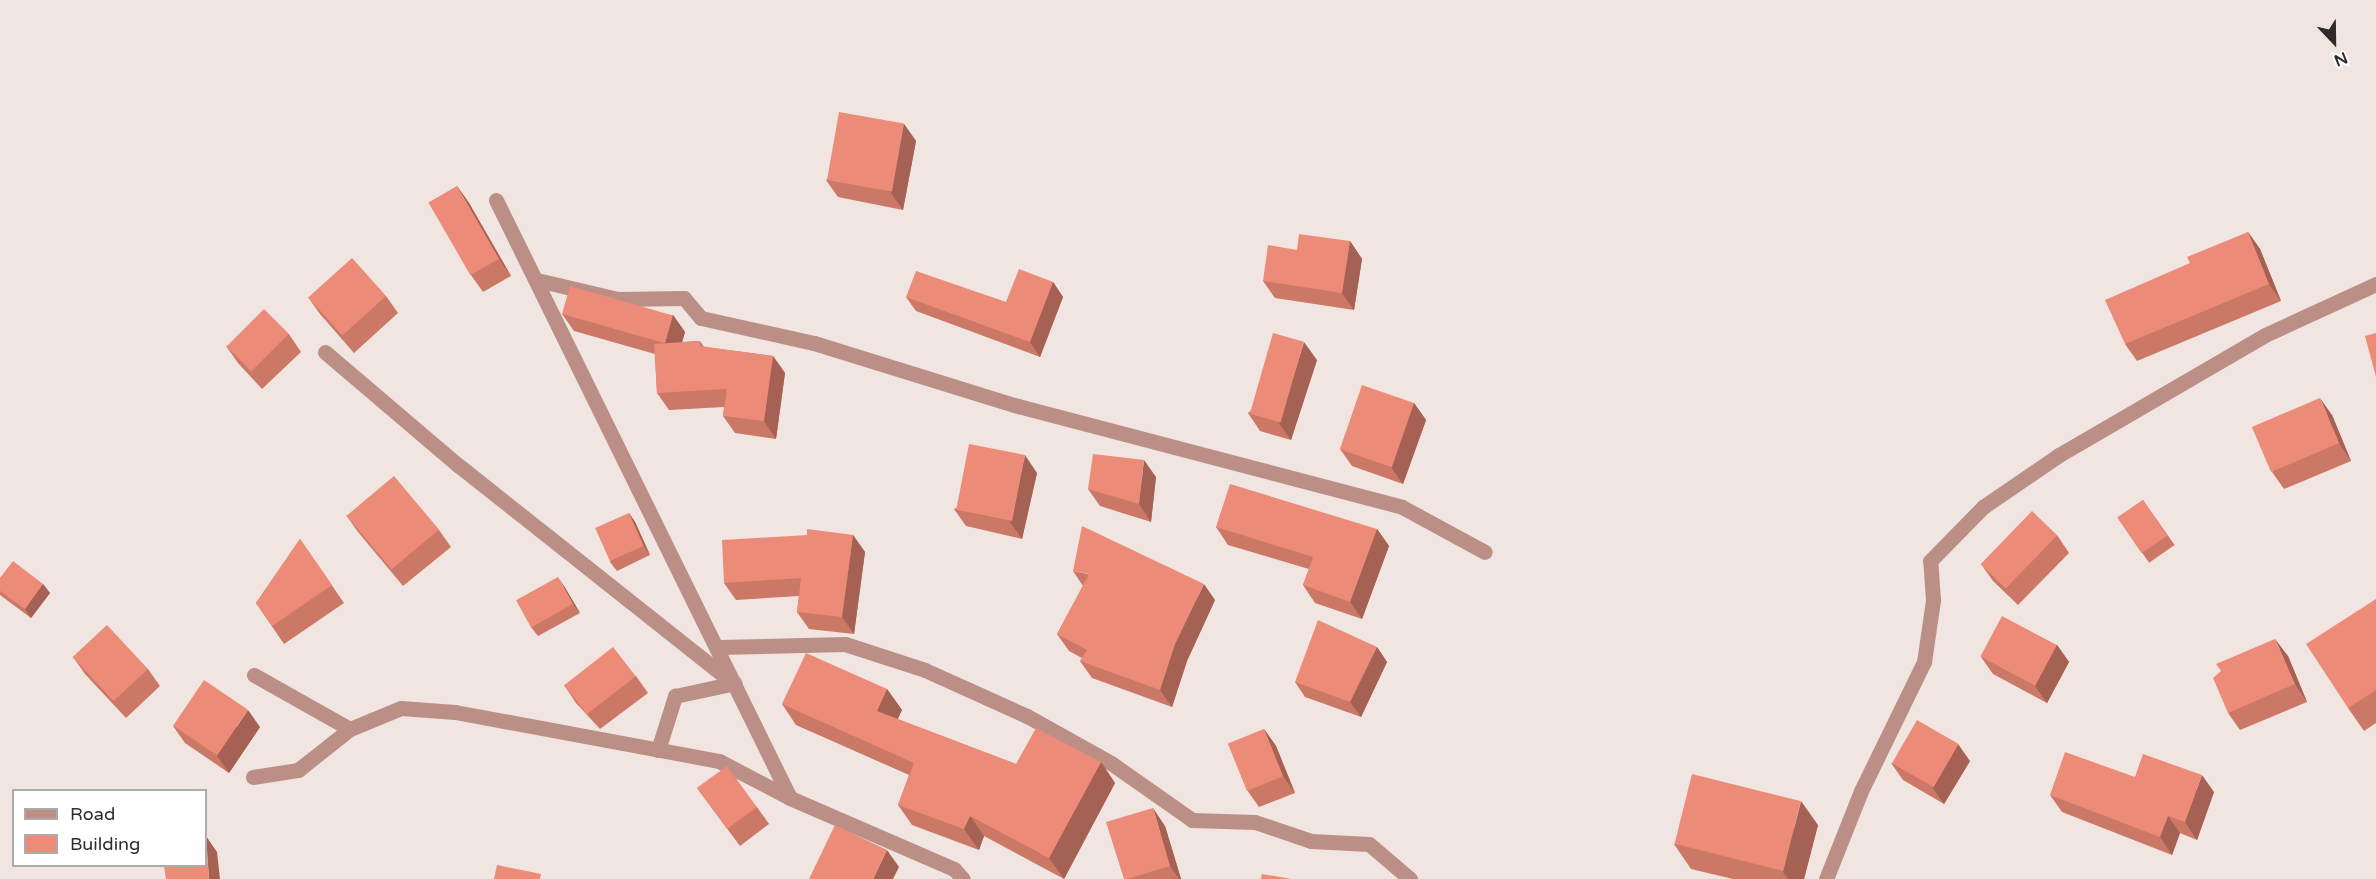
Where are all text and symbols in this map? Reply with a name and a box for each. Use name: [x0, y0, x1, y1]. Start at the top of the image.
north arrow: [2304, 12, 2364, 72]
text: N: [2331, 47, 2350, 70]
legend: [12, 789, 207, 867]
text: Road: [70, 803, 115, 825]
text: Building: [70, 833, 140, 855]

